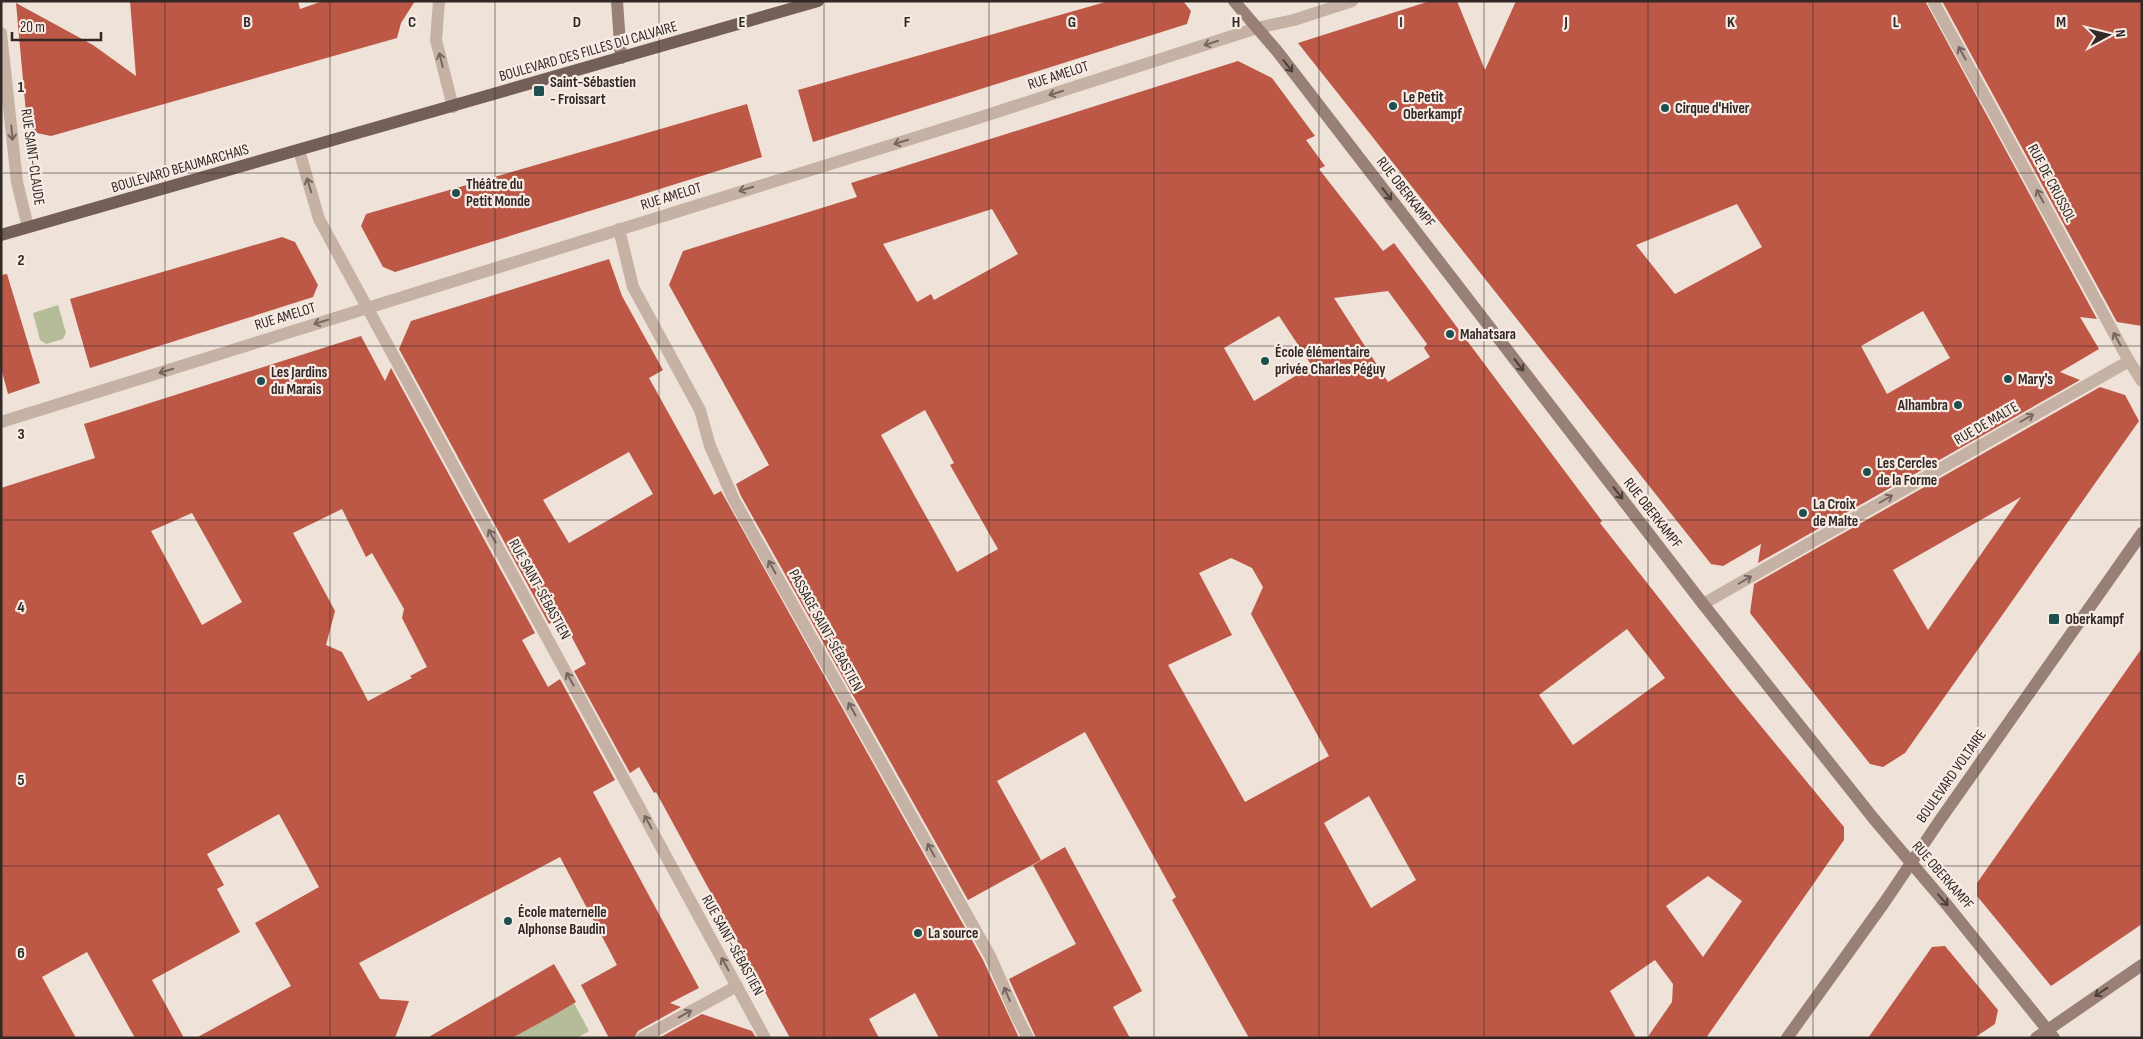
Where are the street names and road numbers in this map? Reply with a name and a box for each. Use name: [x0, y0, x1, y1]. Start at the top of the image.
street label: BOULEVARD DES FILLES DU CALVAIRE: [497, 17, 679, 85]
street label: RUE AMELOT: [1025, 57, 1091, 94]
street label: RUE SAINT-CLAUDE: [16, 107, 49, 207]
street label: BOULEVARD BEAUMARCHAIS: [109, 140, 251, 197]
street label: RUE DE CRUSSOL: [2023, 141, 2080, 226]
street label: RUE OBERKAMPF: [1372, 153, 1439, 231]
street label: RUE AMELOT: [638, 178, 704, 215]
street label: RUE AMELOT: [252, 298, 318, 335]
street label: RUE DE MALTE: [1951, 397, 2022, 449]
street label: RUE OBERKAMPF: [1619, 474, 1686, 552]
street label: RUE SAINT-SÉBASTIEN: [504, 536, 575, 643]
street label: PASSAGE SAINT-SÉBASTIEN: [784, 566, 867, 695]
street label: BOULEVARD VOLTAIRE: [1912, 726, 1991, 827]
street label: RUE OBERKAMPF: [1908, 837, 1978, 913]
street label: RUE SAINT-SÉBASTIEN: [697, 892, 768, 999]

